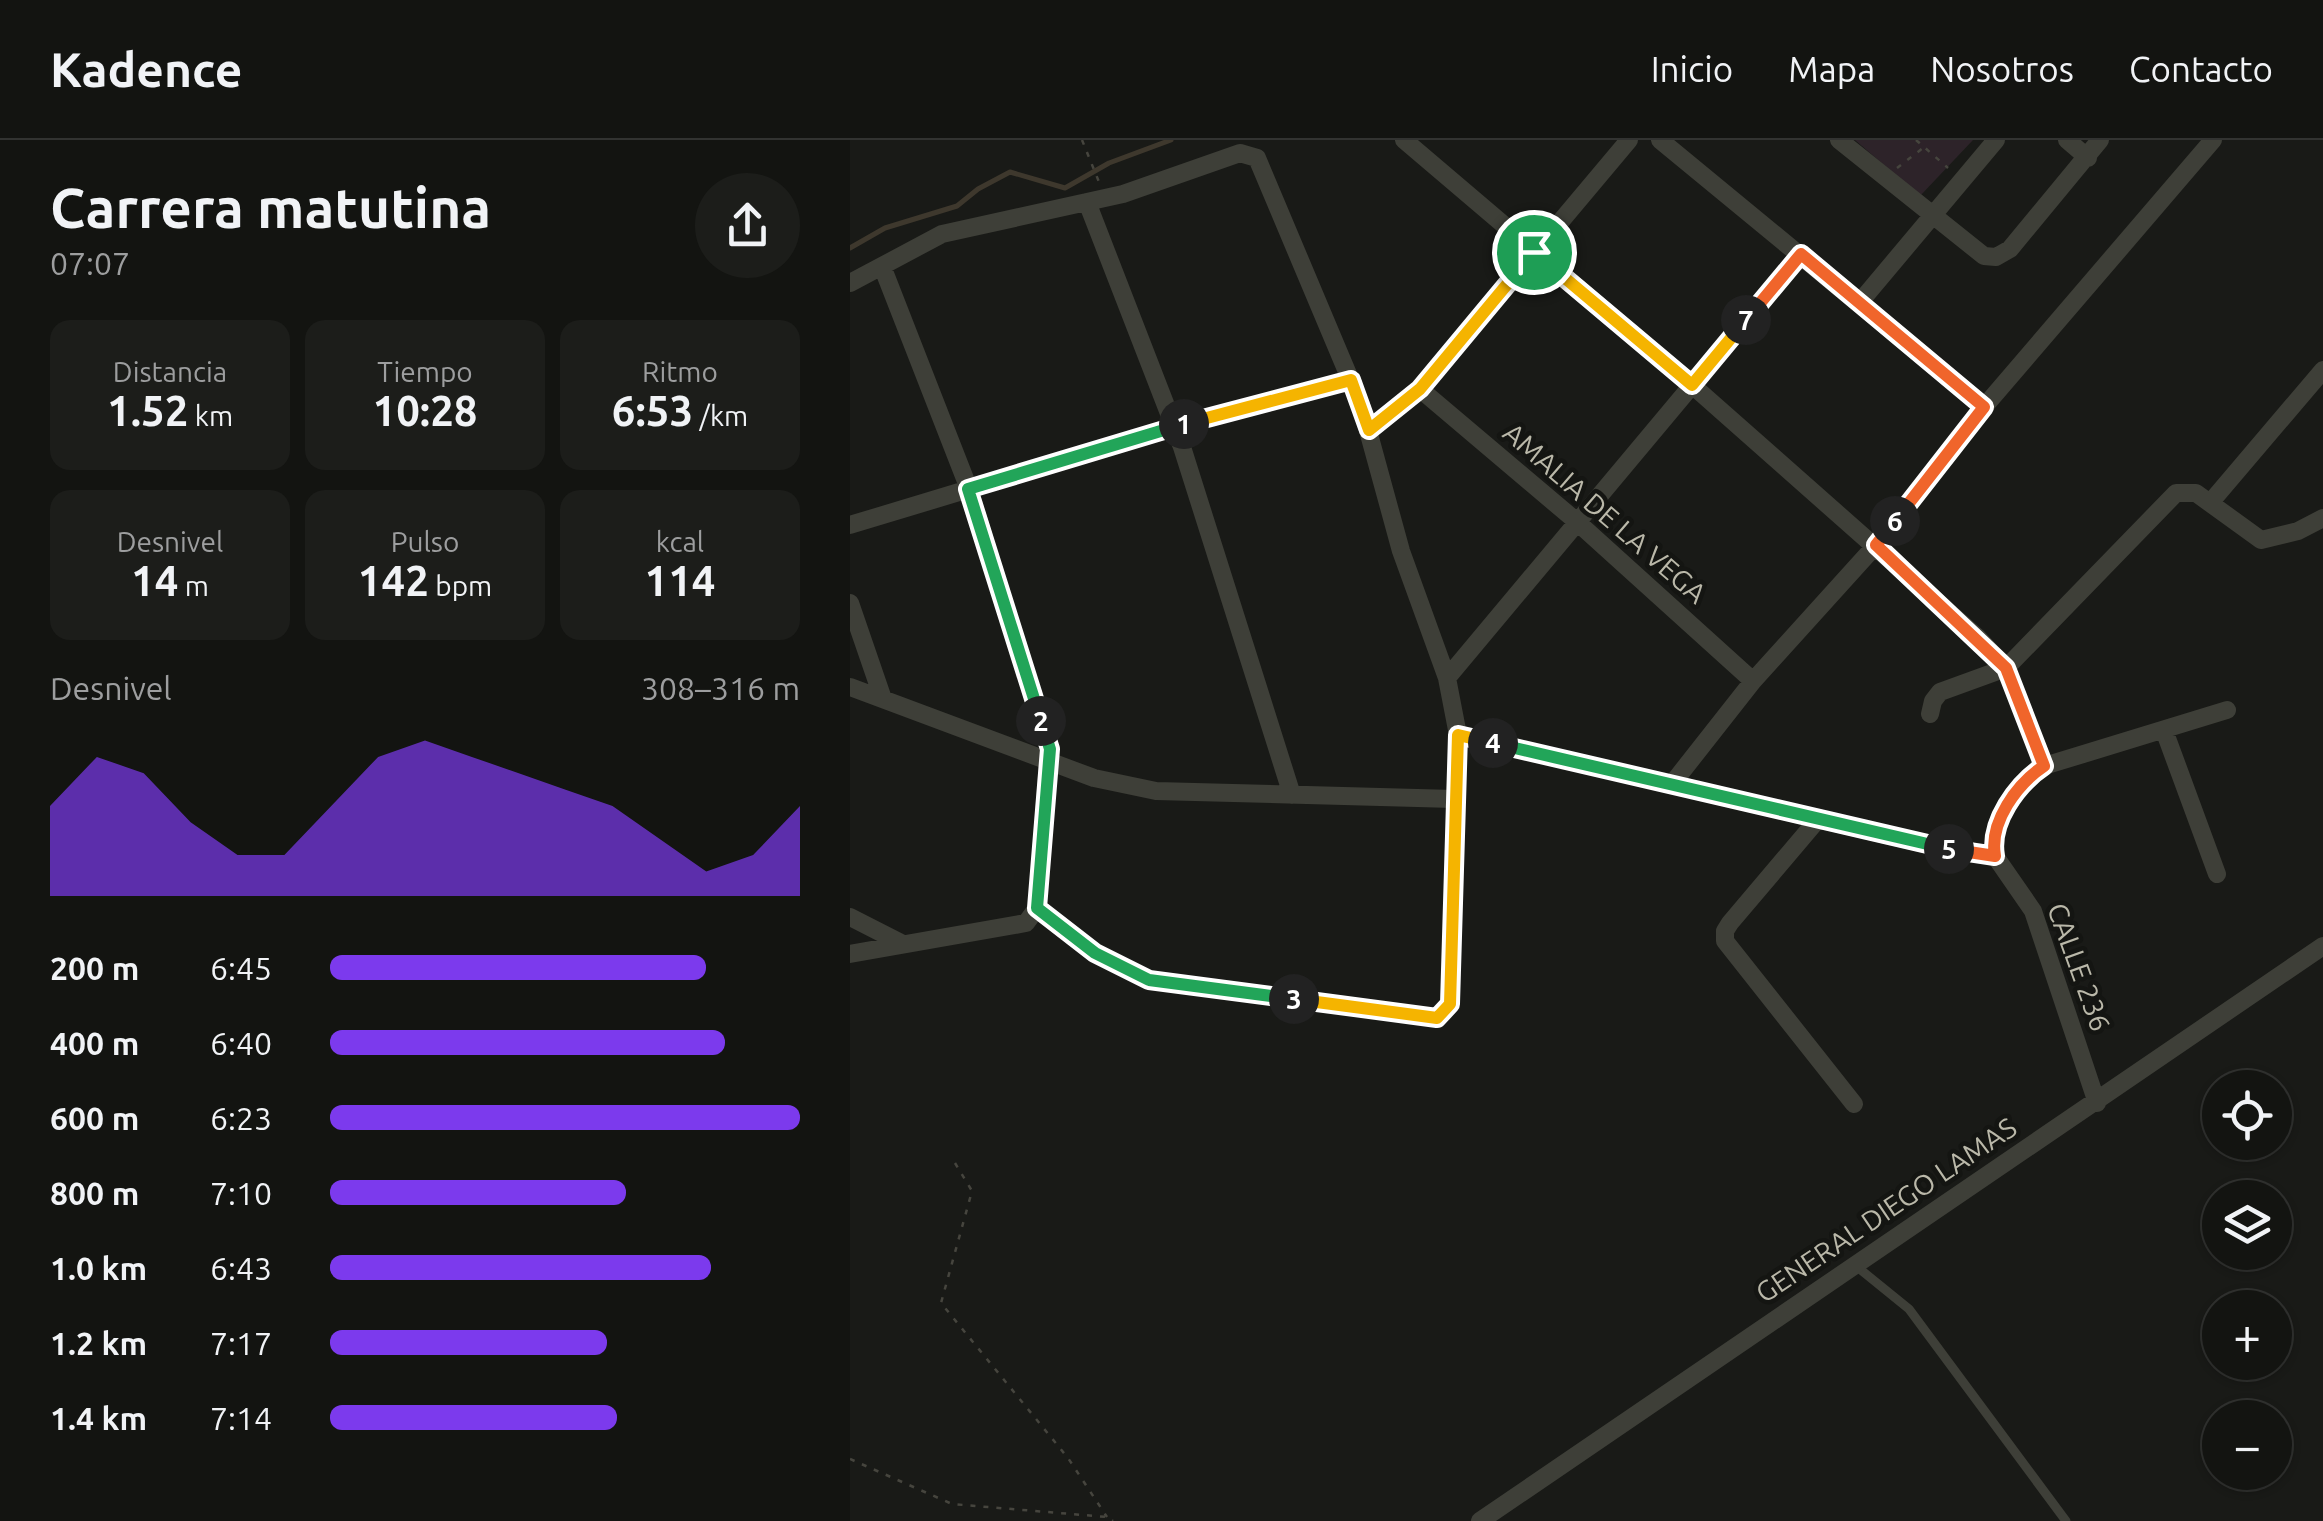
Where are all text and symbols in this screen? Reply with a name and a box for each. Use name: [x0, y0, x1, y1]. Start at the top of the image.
text: Kadence: [50, 42, 242, 96]
text: Inicio: [1651, 49, 1733, 89]
text: Mapa: [1788, 49, 1875, 89]
text: Nosotros: [1930, 49, 2074, 89]
text: Contacto: [2129, 49, 2273, 89]
button: share: [695, 173, 800, 278]
text: Carrera matutina: [50, 177, 491, 238]
pin: [1492, 210, 1577, 295]
icon: arrive: [1507, 225, 1562, 280]
text: 07:07: [50, 245, 130, 281]
pin: 7: [1721, 295, 1771, 345]
text: 7: [1738, 304, 1754, 335]
text: Distancia: [113, 356, 227, 387]
text: Tiempo: [377, 356, 473, 387]
text: Ritmo: [642, 356, 718, 387]
text: 1.52: [107, 387, 188, 434]
text: 10:28: [372, 387, 478, 434]
text: 6:53: [612, 387, 693, 434]
pin: 1: [1159, 399, 1209, 449]
text: km: [188, 400, 233, 431]
text: /km: [693, 400, 748, 431]
text: 1: [1176, 408, 1192, 439]
street label: AMALIA DE LA VEGA: [1498, 416, 1713, 609]
pin: 6: [1870, 496, 1920, 546]
text: 6: [1887, 505, 1903, 536]
text: Desnivel: [117, 526, 223, 557]
text: Pulso: [391, 526, 459, 557]
text: kcal: [656, 526, 704, 557]
text: 14: [131, 557, 178, 604]
text: 142: [358, 557, 429, 604]
text: 114: [644, 557, 716, 604]
text: m: [178, 570, 209, 601]
text: bpm: [429, 570, 492, 601]
text: Desnivel: [50, 670, 172, 706]
text: 308–316 m: [641, 670, 800, 706]
pin: 2: [1016, 696, 1066, 746]
text: 2: [1033, 705, 1049, 736]
pin: 4: [1468, 718, 1518, 768]
text: 4: [1485, 727, 1501, 758]
pin: 5: [1924, 824, 1974, 874]
text: 5: [1941, 833, 1957, 864]
street label: CALLE 236: [2042, 899, 2117, 1035]
text: 200 m: [50, 950, 139, 986]
text: 6:45: [210, 950, 272, 986]
pin: 3: [1269, 974, 1319, 1024]
text: 3: [1286, 983, 1302, 1014]
text: 400 m: [50, 1025, 139, 1061]
text: 6:40: [210, 1025, 272, 1061]
map controls: [2202, 1070, 2292, 1490]
button: locate: [2202, 1070, 2292, 1160]
text: 600 m: [50, 1100, 139, 1136]
text: 6:23: [210, 1100, 272, 1136]
street label: GENERAL DIEGO LAMAS: [1750, 1111, 2022, 1308]
text: 800 m: [50, 1175, 139, 1211]
text: 7:10: [210, 1175, 272, 1211]
button: layers: [2202, 1180, 2292, 1270]
text: 1.0 km: [50, 1250, 147, 1286]
text: 6:43: [210, 1250, 272, 1286]
button: +: [2202, 1290, 2292, 1380]
text: 1.2 km: [50, 1325, 147, 1361]
text: 7:17: [210, 1325, 272, 1361]
text: 1.4 km: [50, 1400, 147, 1436]
text: 7:14: [210, 1400, 272, 1436]
button: −: [2202, 1400, 2292, 1490]

